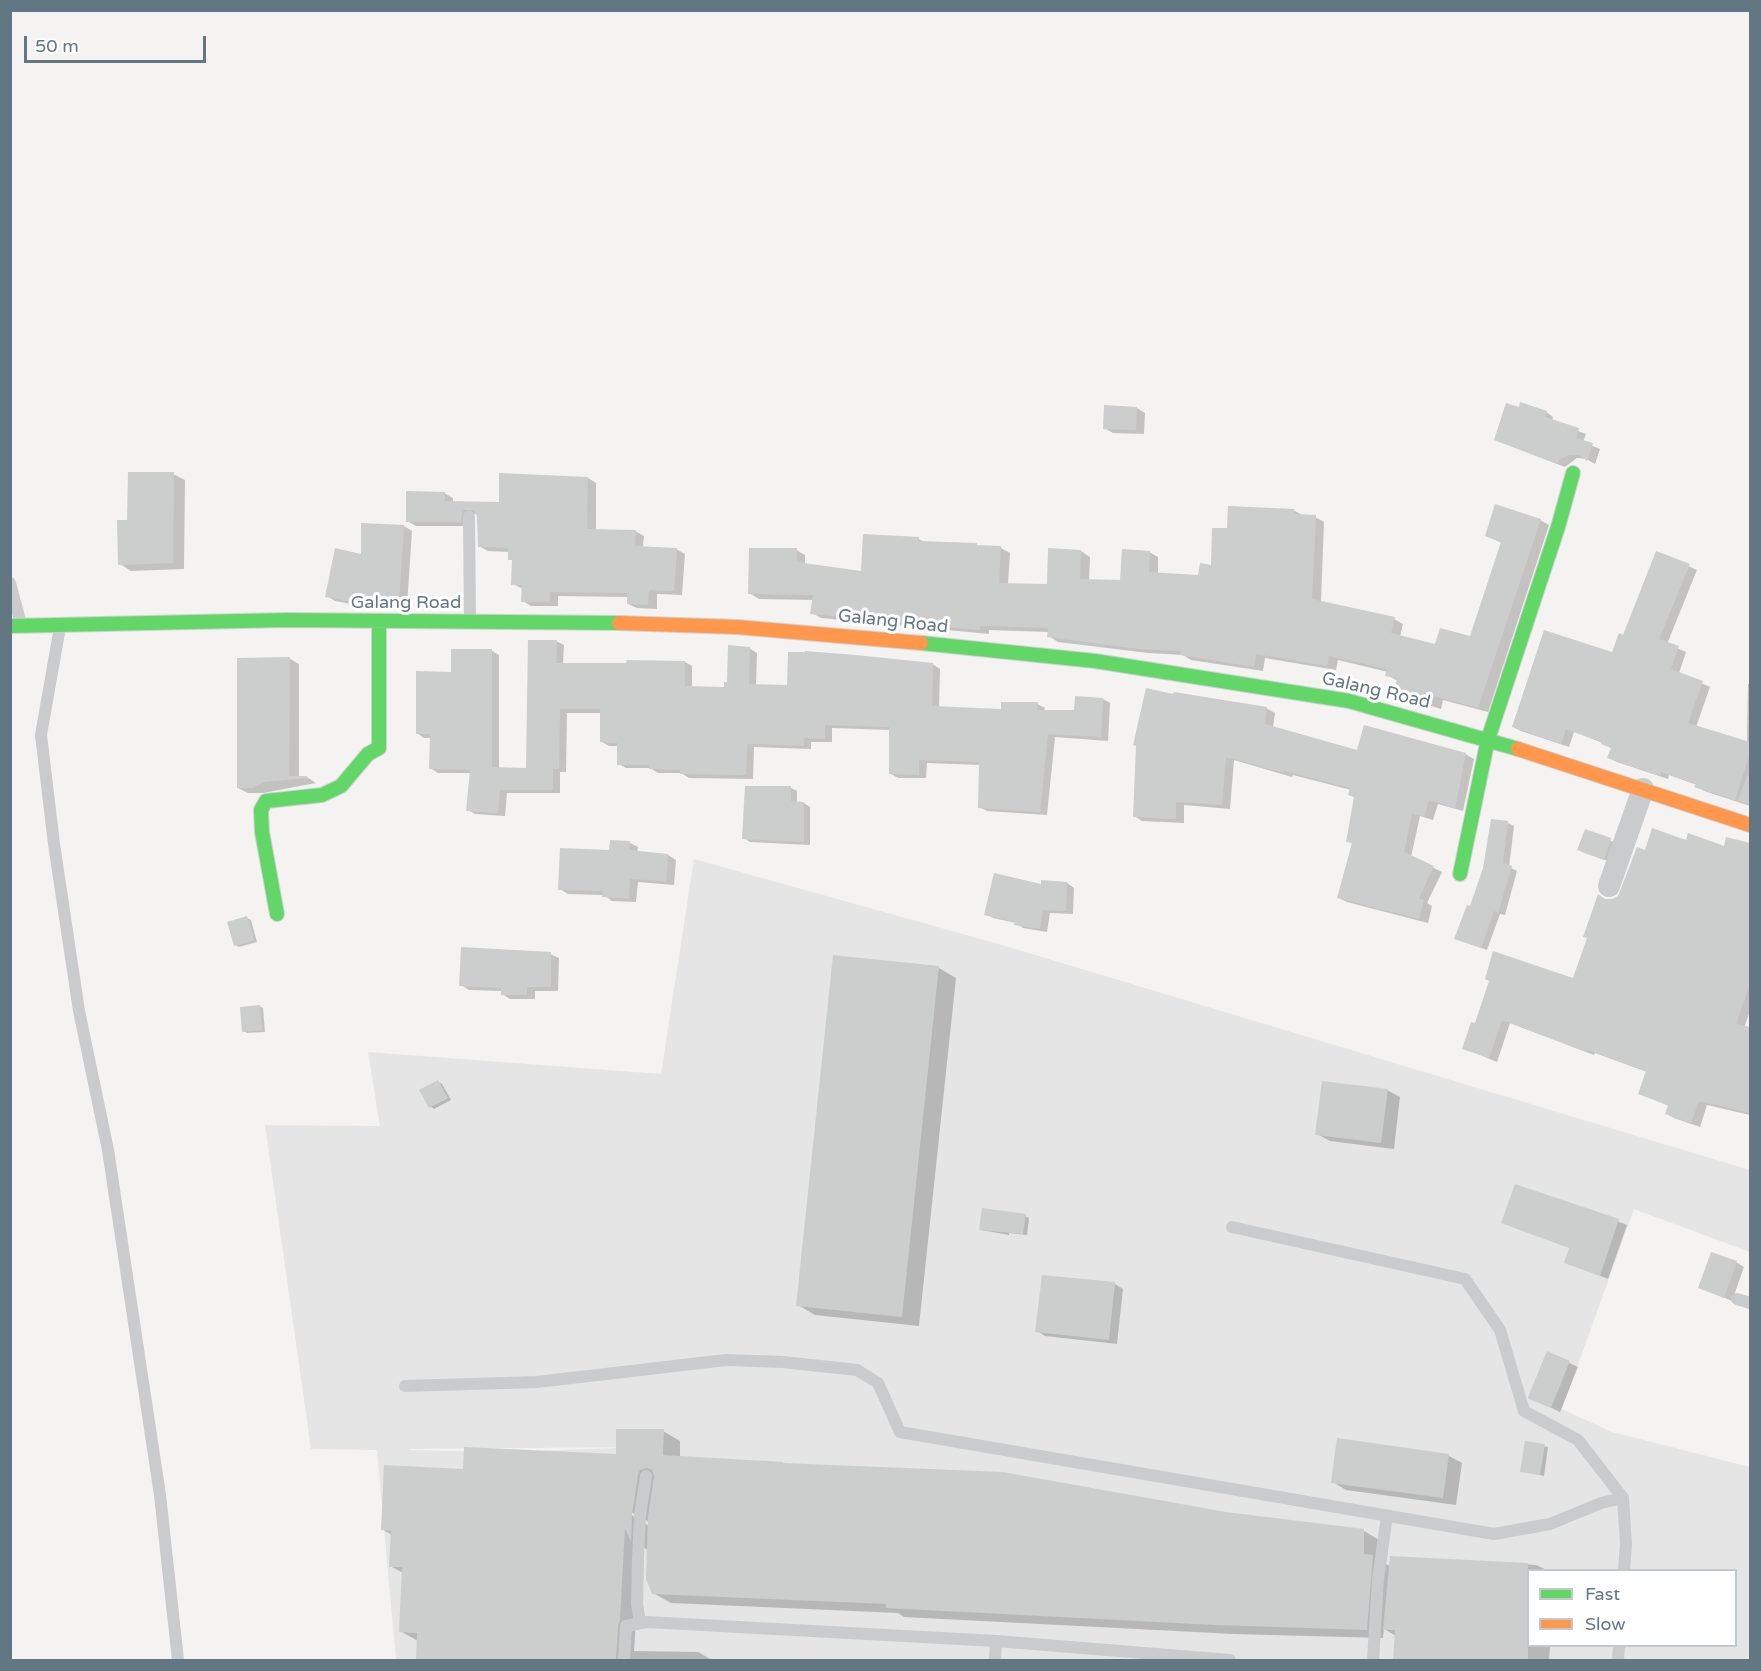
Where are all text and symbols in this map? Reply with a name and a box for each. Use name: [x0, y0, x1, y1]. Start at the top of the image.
scale bar: [27, 24, 208, 62]
text: 50 m: [35, 35, 79, 57]
street label: Galang Road: [351, 592, 461, 614]
street label: Galang Road: [837, 605, 949, 639]
street label: Galang Road: [1320, 668, 1432, 714]
legend: [1527, 1569, 1737, 1647]
text: Fast: [1585, 1583, 1620, 1605]
text: Slow: [1585, 1613, 1626, 1635]

